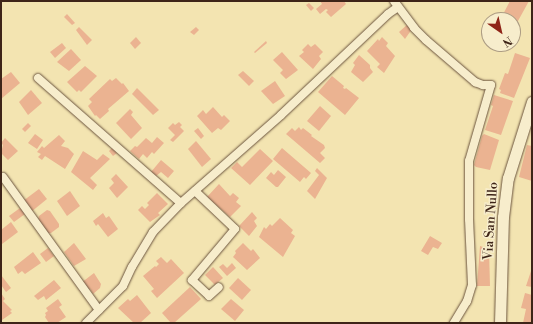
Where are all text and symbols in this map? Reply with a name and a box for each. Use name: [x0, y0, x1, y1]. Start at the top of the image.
north arrow: [481, 12, 521, 52]
text: N: [500, 33, 515, 49]
street label: Via San Nullo: [480, 181, 502, 261]

